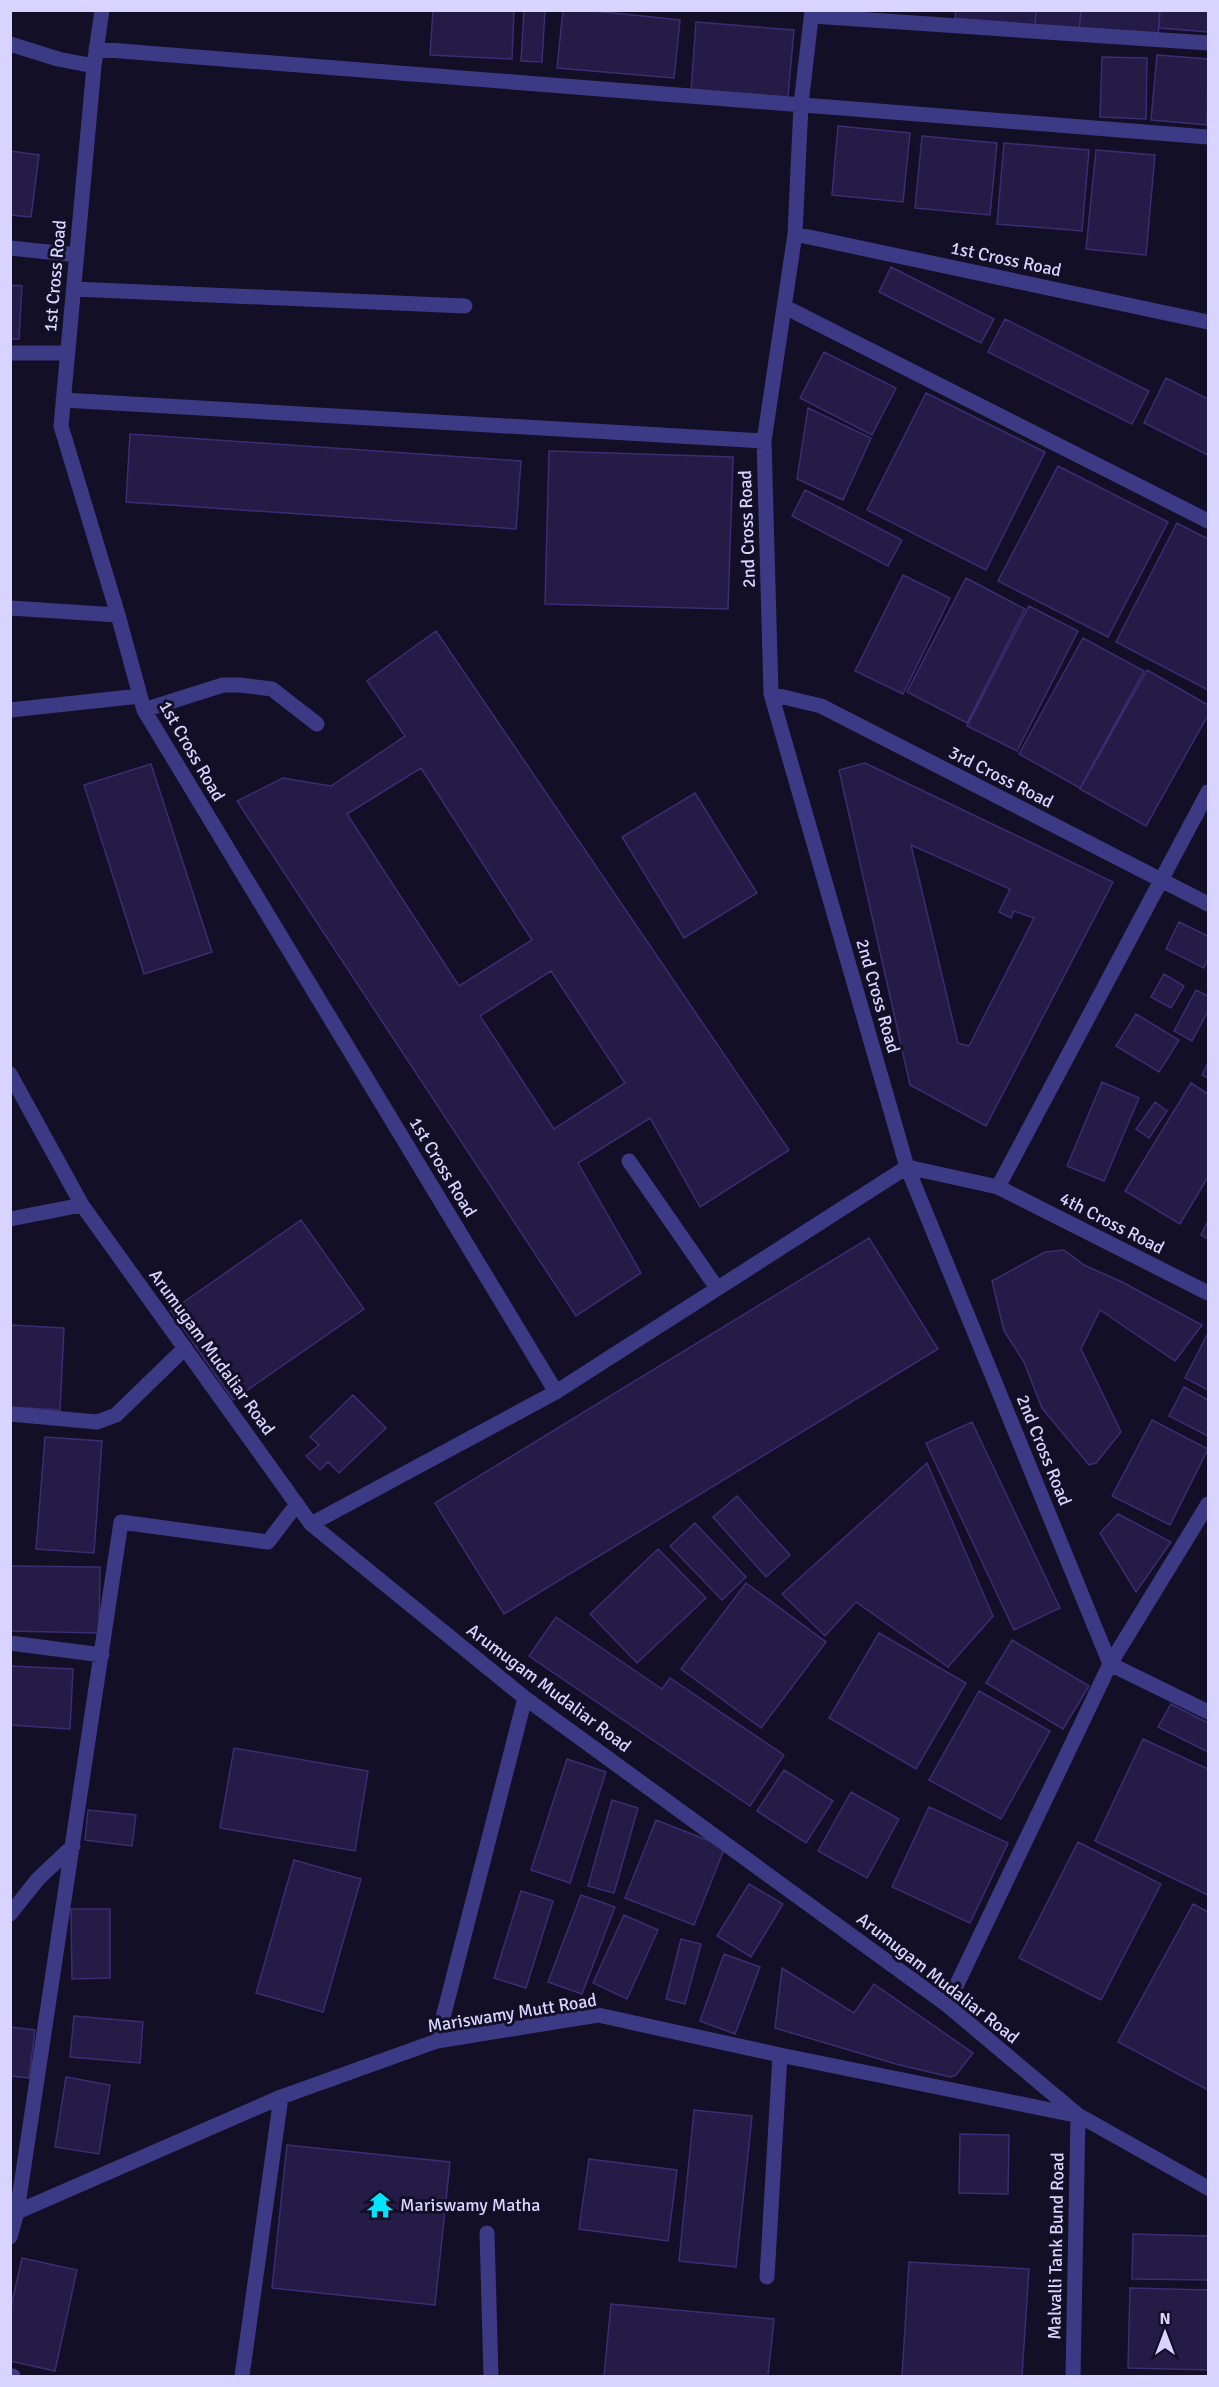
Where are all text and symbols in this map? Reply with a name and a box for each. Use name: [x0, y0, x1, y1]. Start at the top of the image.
street label: 1st Cross Road: [39, 219, 71, 333]
street label: 1st Cross Road: [949, 237, 1063, 281]
street label: 2nd Cross Road: [734, 470, 760, 588]
street label: 1st Cross Road: [154, 697, 230, 805]
street label: 3rd Cross Road: [945, 741, 1057, 813]
street label: 2nd Cross Road: [851, 936, 905, 1056]
street label: 1st Cross Road: [405, 1113, 481, 1221]
street label: 4th Cross Road: [1056, 1187, 1168, 1259]
street label: Arumugam Mudaliar Road: [144, 1265, 280, 1439]
street label: 2nd Cross Road: [1012, 1391, 1076, 1509]
street label: Arumugam Mudaliar Road: [463, 1619, 635, 1757]
street label: Arumugam Mudaliar Road: [852, 1908, 1024, 2048]
street label: Mariswamy Mutt Road: [426, 1989, 598, 2037]
street label: Malvalli Tank Bund Road: [1043, 2152, 1069, 2340]
temple icon: Mariswamy Matha: [365, 2190, 395, 2220]
place label: Mariswamy Matha: [400, 2194, 540, 2216]
north arrow: [1135, 2303, 1195, 2363]
text: N: [1159, 2309, 1171, 2329]

